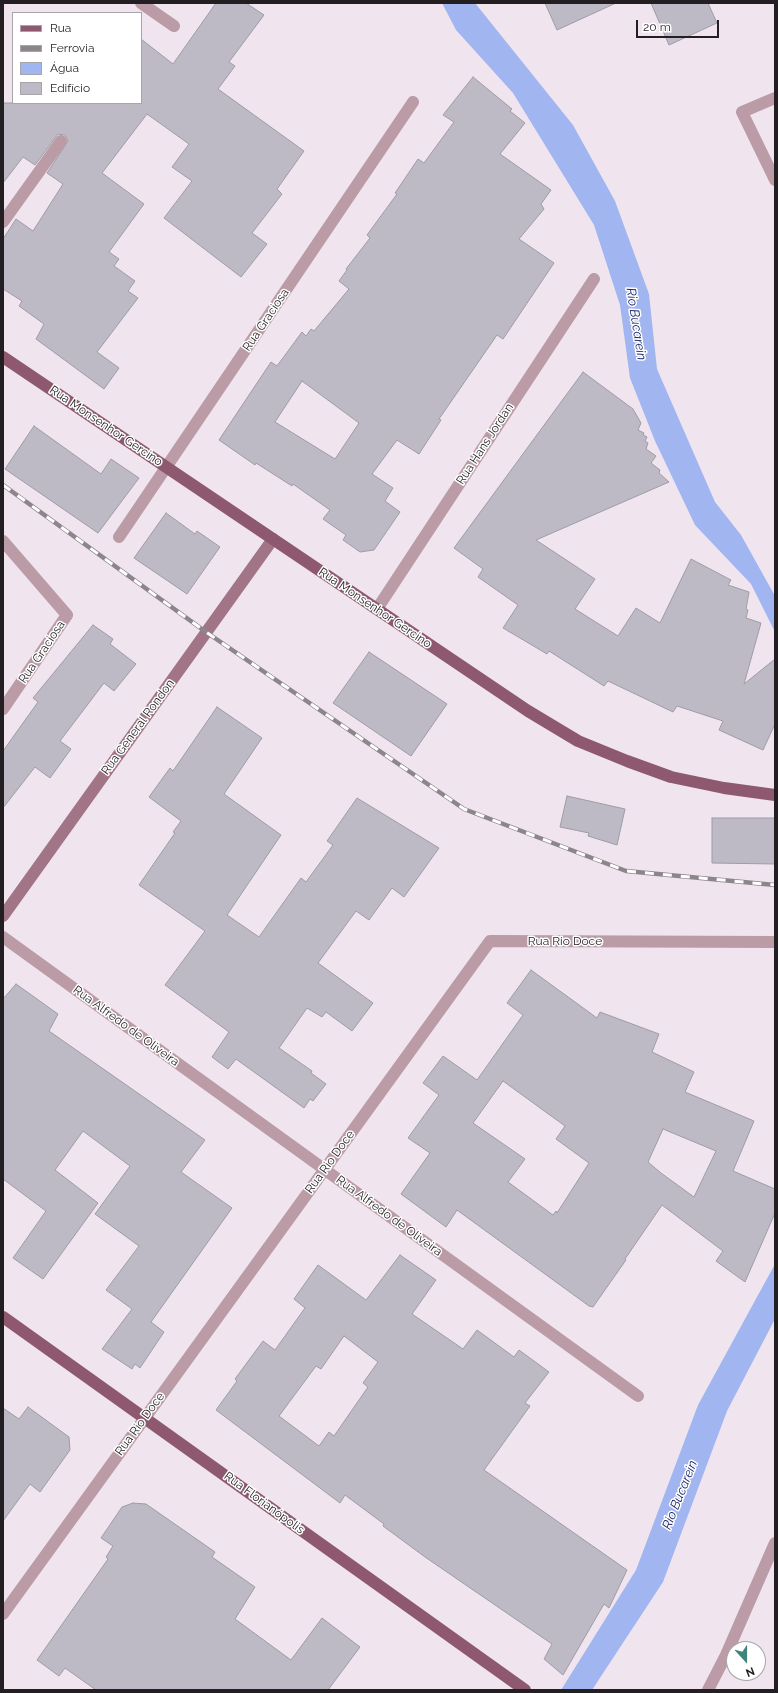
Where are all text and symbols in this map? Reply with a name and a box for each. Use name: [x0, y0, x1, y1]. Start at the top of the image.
legend: [12, 12, 142, 104]
scale bar: [638, 12, 721, 38]
text: 20 m: [643, 20, 671, 34]
text: Rua: [50, 21, 71, 35]
text: Ferrovia: [50, 41, 94, 55]
text: Água: [50, 61, 79, 75]
text: Edifício: [50, 81, 90, 95]
street label: Rua Graciosa: [240, 286, 292, 354]
water label: Rio Bucarein: [623, 287, 649, 361]
street label: Rua Monsenhor Gercino: [47, 383, 165, 469]
street label: Rua Hans Jordan: [453, 401, 517, 487]
street label: Rua Monsenhor Gercino: [316, 565, 434, 651]
street label: Rua Graciosa: [16, 618, 68, 686]
street label: Rua General Rondon: [99, 676, 177, 778]
street label: Rua Rio Doce: [528, 934, 602, 948]
street label: Rua Alfredo de Oliveira: [70, 983, 182, 1069]
street label: Rua Rio Doce: [302, 1128, 358, 1196]
street label: Rua Alfredo de Oliveira: [333, 1173, 445, 1259]
street label: Rua Rio Doce: [112, 1390, 168, 1458]
water label: Rio Bucarein: [659, 1458, 701, 1532]
street label: Rua Florianópolis: [221, 1469, 307, 1537]
north arrow: [726, 1641, 766, 1681]
text: N: [744, 1664, 756, 1679]

